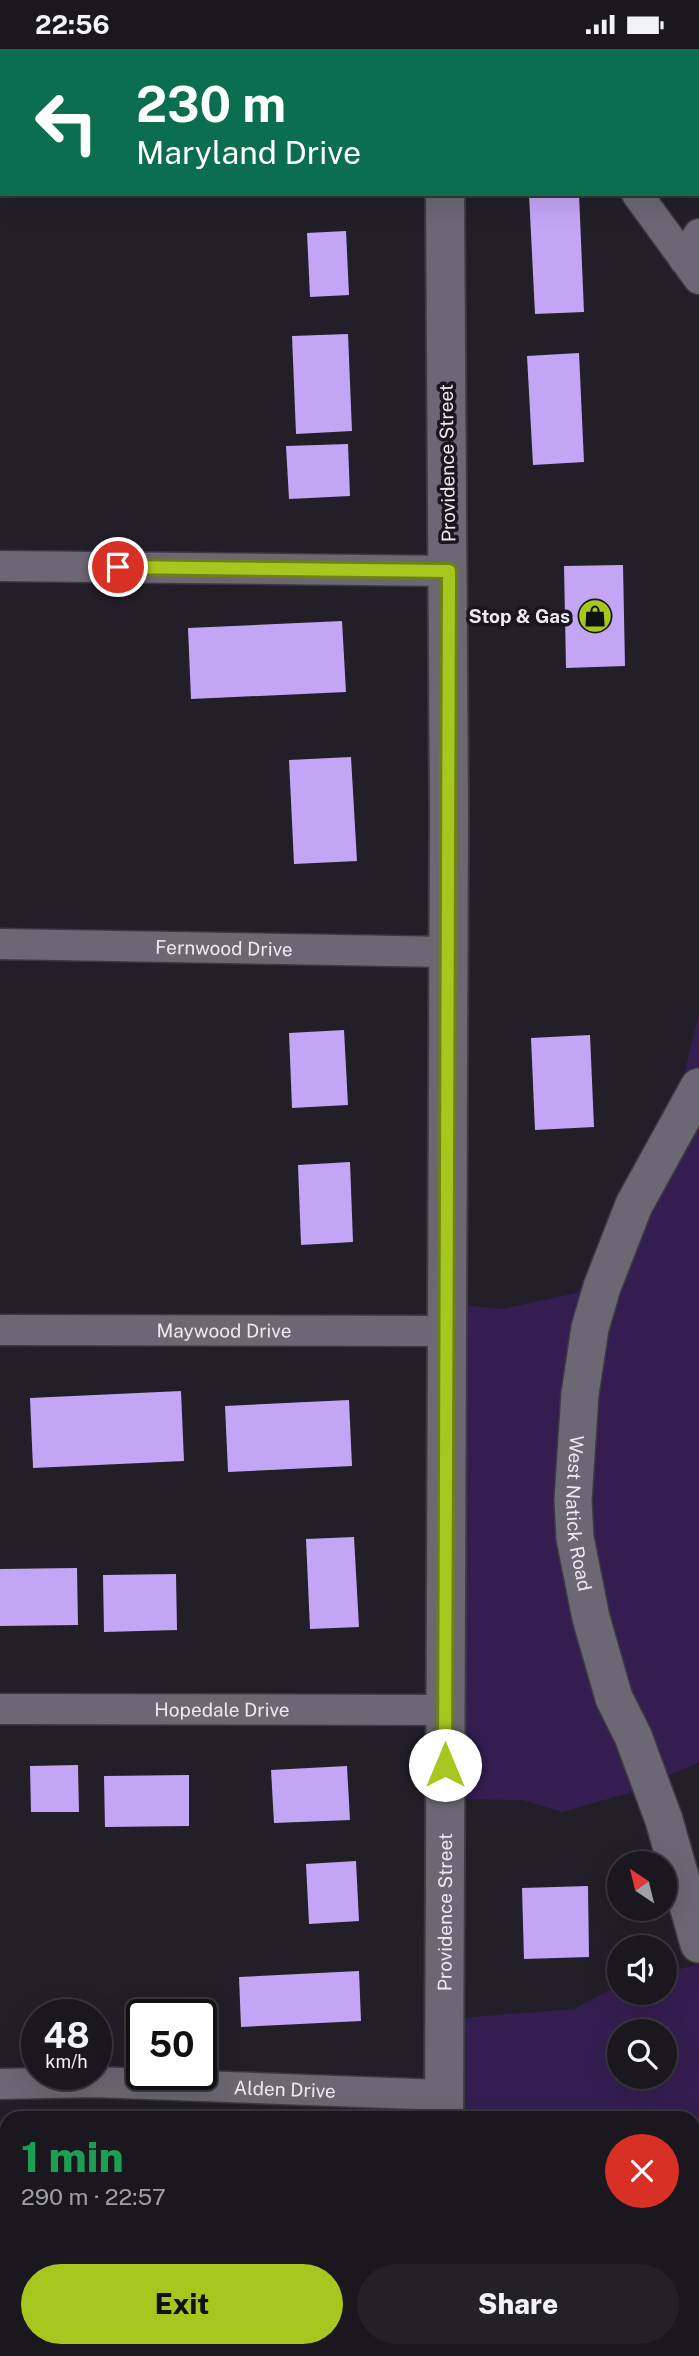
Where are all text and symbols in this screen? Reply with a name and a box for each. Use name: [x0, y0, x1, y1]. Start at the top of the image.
text: 22:56: [35, 9, 110, 40]
text: 230 m: [136, 75, 286, 133]
icon: left: [21, 77, 112, 168]
text: Maryland Drive: [136, 134, 361, 171]
street label: Providence Street: [435, 384, 459, 542]
pin: [88, 537, 148, 597]
icon: arrive: [99, 548, 137, 586]
shop icon: Stop & Gas: [576, 597, 614, 635]
place label: Stop & Gas: [469, 605, 570, 627]
street label: Fernwood Drive: [155, 936, 293, 960]
street label: Maywood Drive: [156, 1319, 292, 1342]
street label: West Natick Road: [562, 1435, 596, 1593]
street label: Hopedale Drive: [154, 1698, 290, 1721]
position arrow: [408, 1728, 482, 1802]
street label: Providence Street: [433, 1833, 456, 1991]
north arrow: [607, 1851, 677, 1921]
map controls: [607, 1851, 677, 2089]
button: sound: [607, 1935, 677, 2005]
speed limit sign: 50: [126, 1999, 217, 2090]
text: 48: [43, 2015, 90, 2056]
button: search: [607, 2019, 677, 2089]
text: km/h: [45, 2051, 88, 2072]
street label: Alden Drive: [233, 2076, 336, 2102]
text: 1 min: [21, 2132, 124, 2181]
button: close: [605, 2134, 679, 2208]
text: 290 m · 22:57: [21, 2183, 166, 2210]
button: Exit: [21, 2264, 343, 2344]
button: Share: [357, 2264, 679, 2344]

